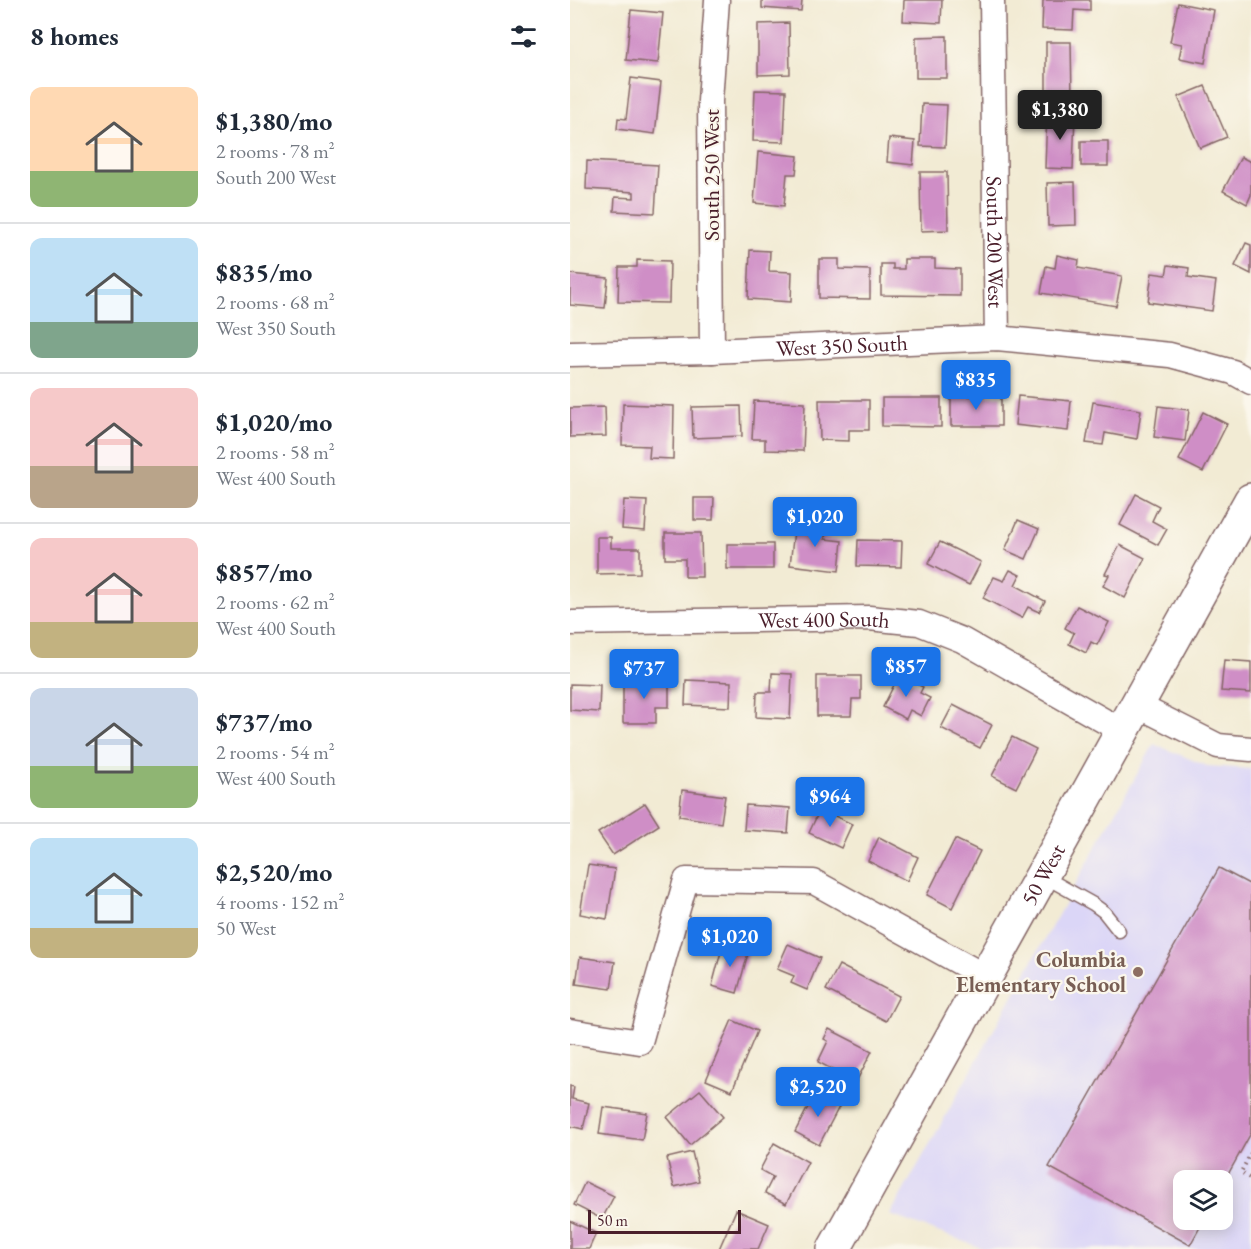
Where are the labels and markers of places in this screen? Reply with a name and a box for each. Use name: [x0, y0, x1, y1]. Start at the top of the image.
pin: $1,380: [1011, 90, 1109, 141]
pin: $835: [940, 360, 1012, 411]
pin: $1,020: [766, 497, 864, 548]
pin: $857: [870, 647, 942, 698]
pin: $737: [608, 649, 680, 700]
pin: $964: [794, 777, 866, 828]
pin: $1,020: [681, 917, 779, 968]
place label: Columbia Elementary School: [956, 945, 1126, 999]
marker: Columbia Elementary School: [1131, 965, 1145, 979]
pin: $2,520: [769, 1067, 867, 1118]

